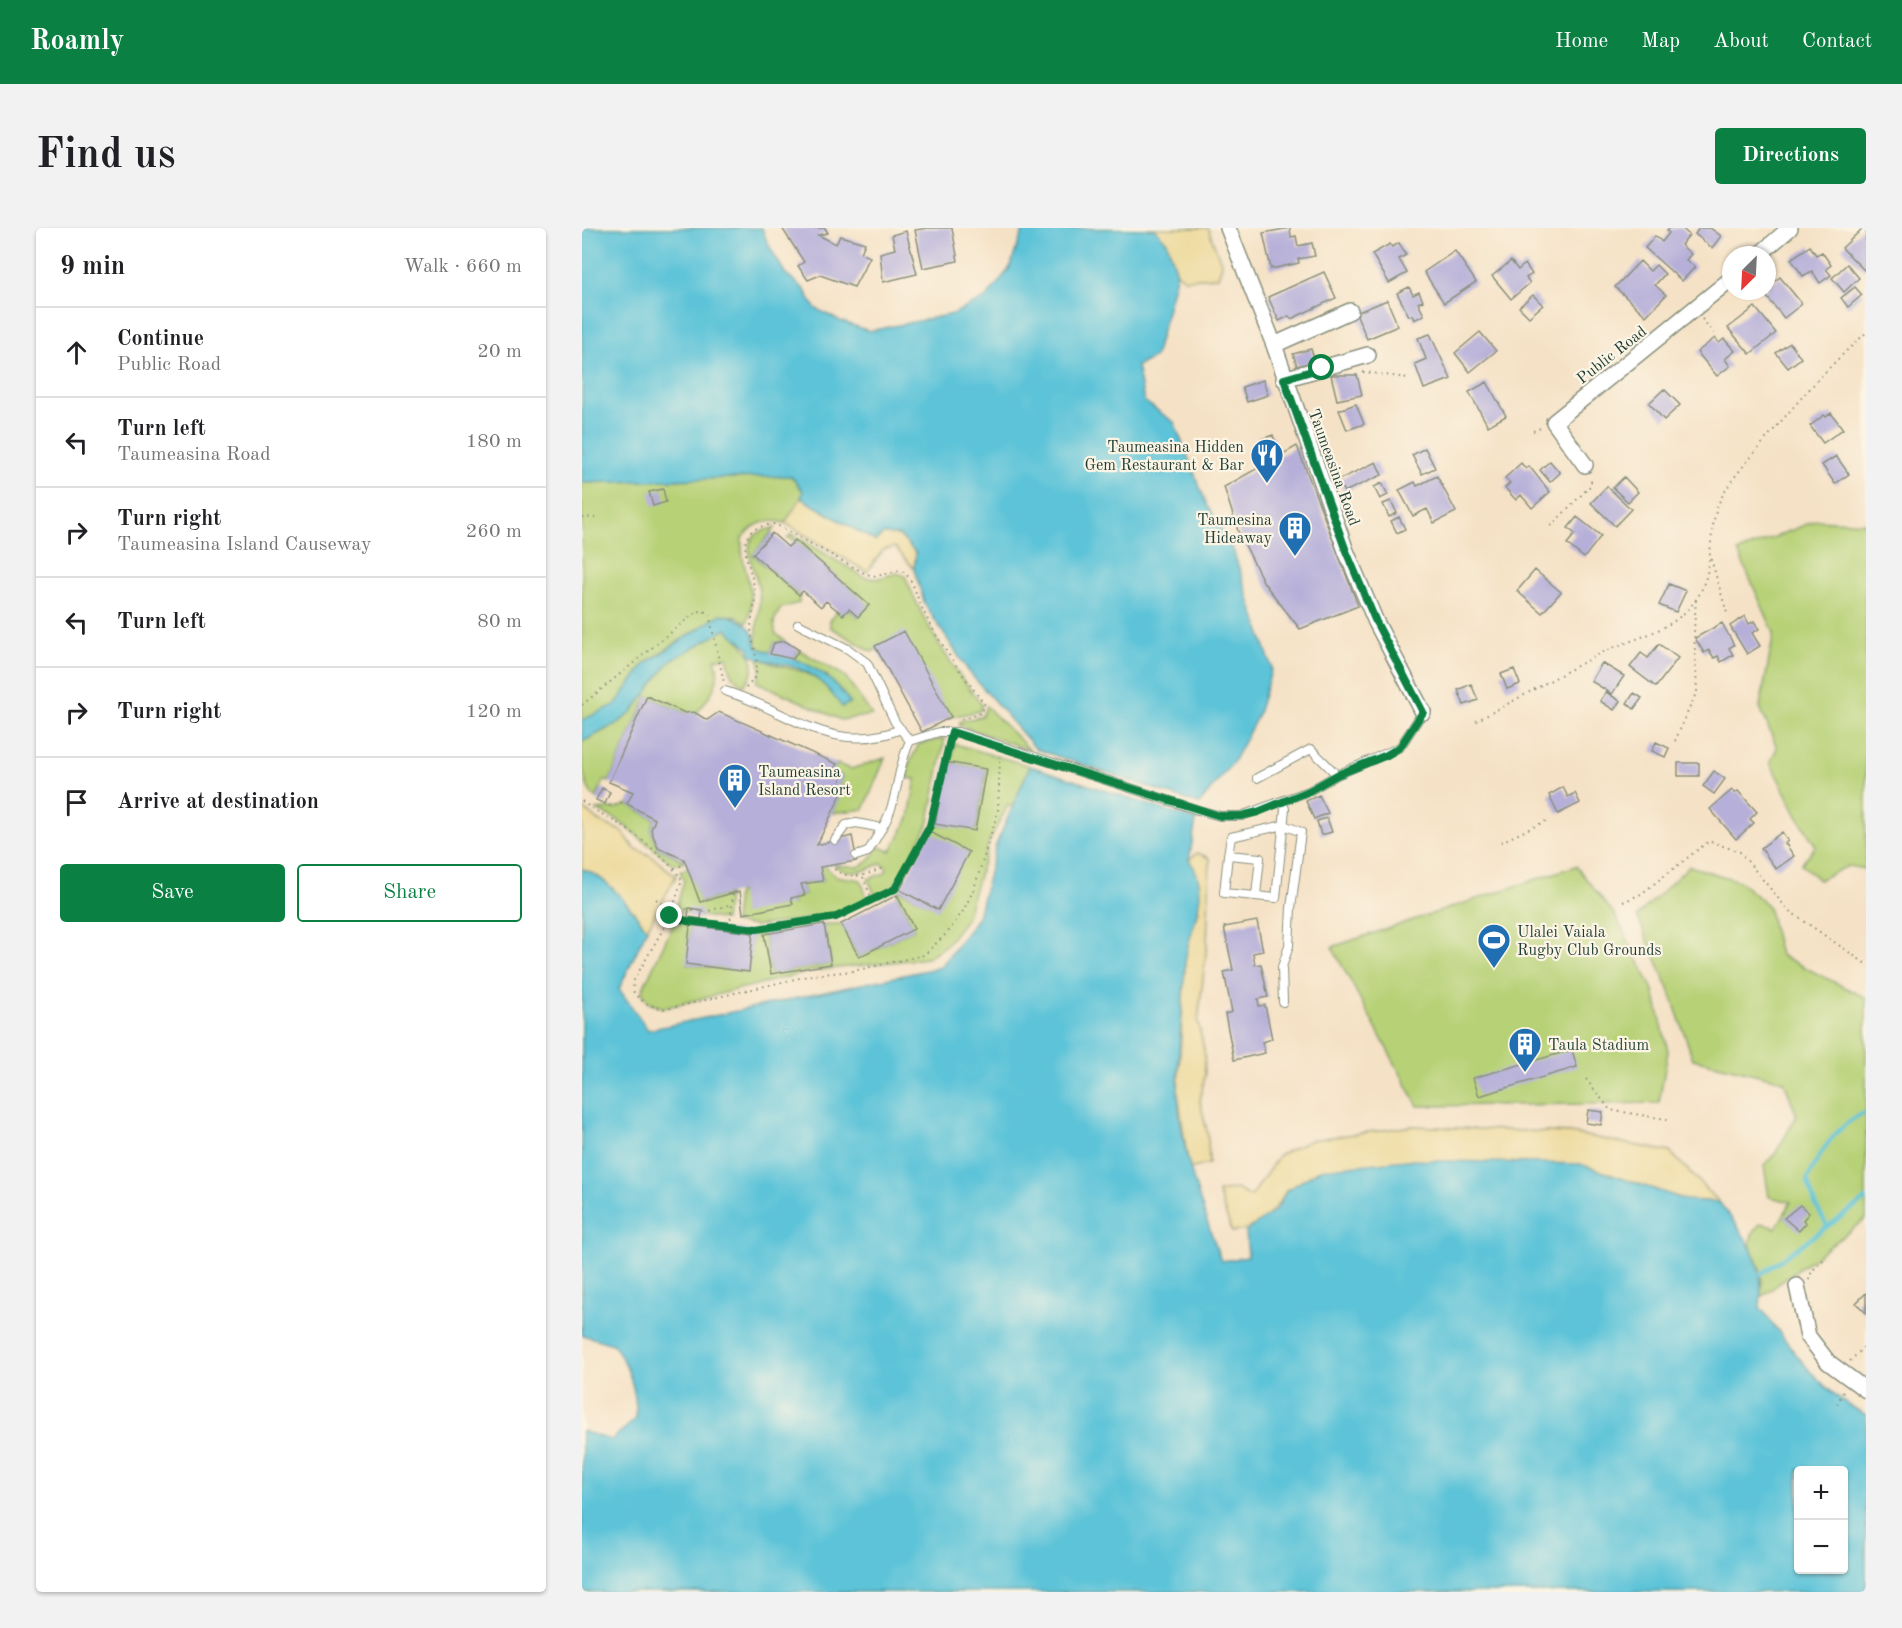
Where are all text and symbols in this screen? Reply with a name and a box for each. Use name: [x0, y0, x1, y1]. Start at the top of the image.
text: Roamly: [30, 28, 124, 56]
text: Home: [1555, 31, 1608, 52]
text: Map: [1641, 31, 1680, 52]
text: About: [1713, 31, 1769, 52]
text: Contact: [1802, 31, 1872, 52]
button: Directions: [1715, 128, 1866, 184]
text: Find us: [36, 135, 175, 177]
north arrow: [1722, 246, 1776, 300]
text: 9 min: [60, 254, 125, 280]
text: Walk · 660 m: [403, 257, 522, 277]
street label: Public Road: [1574, 324, 1650, 388]
text: Continue: [117, 328, 204, 350]
icon: ahead: [60, 336, 93, 369]
text: 20 m: [477, 342, 522, 362]
route start: [1308, 354, 1334, 380]
text: Public Road: [117, 355, 221, 375]
street label: Taumeasina Road: [1305, 407, 1362, 528]
text: Turn left: [117, 418, 206, 440]
icon: left: [60, 426, 93, 459]
text: 180 m: [466, 432, 522, 452]
restaurant icon: Taumeasina Hidden Gem Restaurant & Bar: [1249, 437, 1285, 484]
place label: Taumeasina Hidden Gem Restaurant & Bar: [1084, 440, 1244, 474]
text: Taumeasina Road: [117, 445, 271, 465]
text: Turn right: [117, 508, 221, 530]
building icon: Taumesina Hideaway: [1277, 510, 1313, 557]
place label: Taumesina Hideaway: [1197, 513, 1273, 547]
icon: right: [60, 516, 93, 549]
text: 260 m: [466, 522, 522, 542]
text: Taumeasina Island Causeway: [117, 535, 372, 555]
icon: left: [60, 606, 93, 639]
text: Turn left: [117, 611, 206, 633]
text: 80 m: [477, 612, 522, 632]
icon: right: [60, 696, 93, 729]
text: Turn right: [117, 701, 221, 723]
text: 120 m: [466, 702, 522, 722]
building icon: Taumeasina Island Resort: [717, 762, 753, 809]
place label: Taumeasina Island Resort: [758, 765, 851, 799]
icon: arrive: [60, 786, 93, 819]
text: Arrive at destination: [117, 791, 319, 813]
button: Save: [60, 864, 285, 922]
button: Share: [297, 864, 522, 922]
route end: [656, 902, 682, 928]
sports icon: Ulalei Vaiala Rugby Club Grounds: [1476, 922, 1512, 969]
place label: Ulalei Vaiala Rugby Club Grounds: [1517, 925, 1662, 959]
building icon: Taula Stadium: [1507, 1026, 1543, 1073]
place label: Taula Stadium: [1548, 1038, 1649, 1054]
map controls: [1794, 1466, 1848, 1574]
button: +: [1794, 1466, 1848, 1520]
button: −: [1794, 1520, 1848, 1574]

